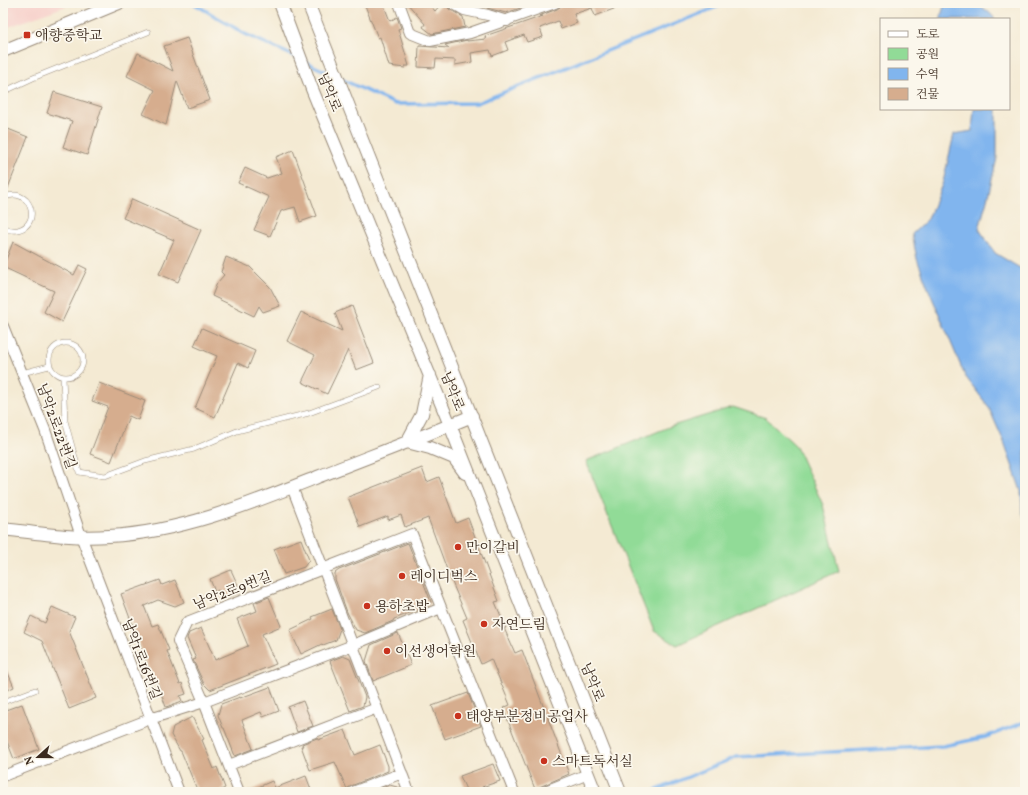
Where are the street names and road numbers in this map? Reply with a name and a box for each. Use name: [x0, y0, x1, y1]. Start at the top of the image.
street label: 남악로: [312, 70, 345, 115]
street label: 남악로: [435, 369, 468, 414]
street label: 남악2로22번길: [31, 381, 80, 472]
street label: 남악2로9번길: [191, 568, 274, 615]
street label: 남악1로16번길: [116, 616, 165, 703]
street label: 남악로: [575, 660, 608, 705]

